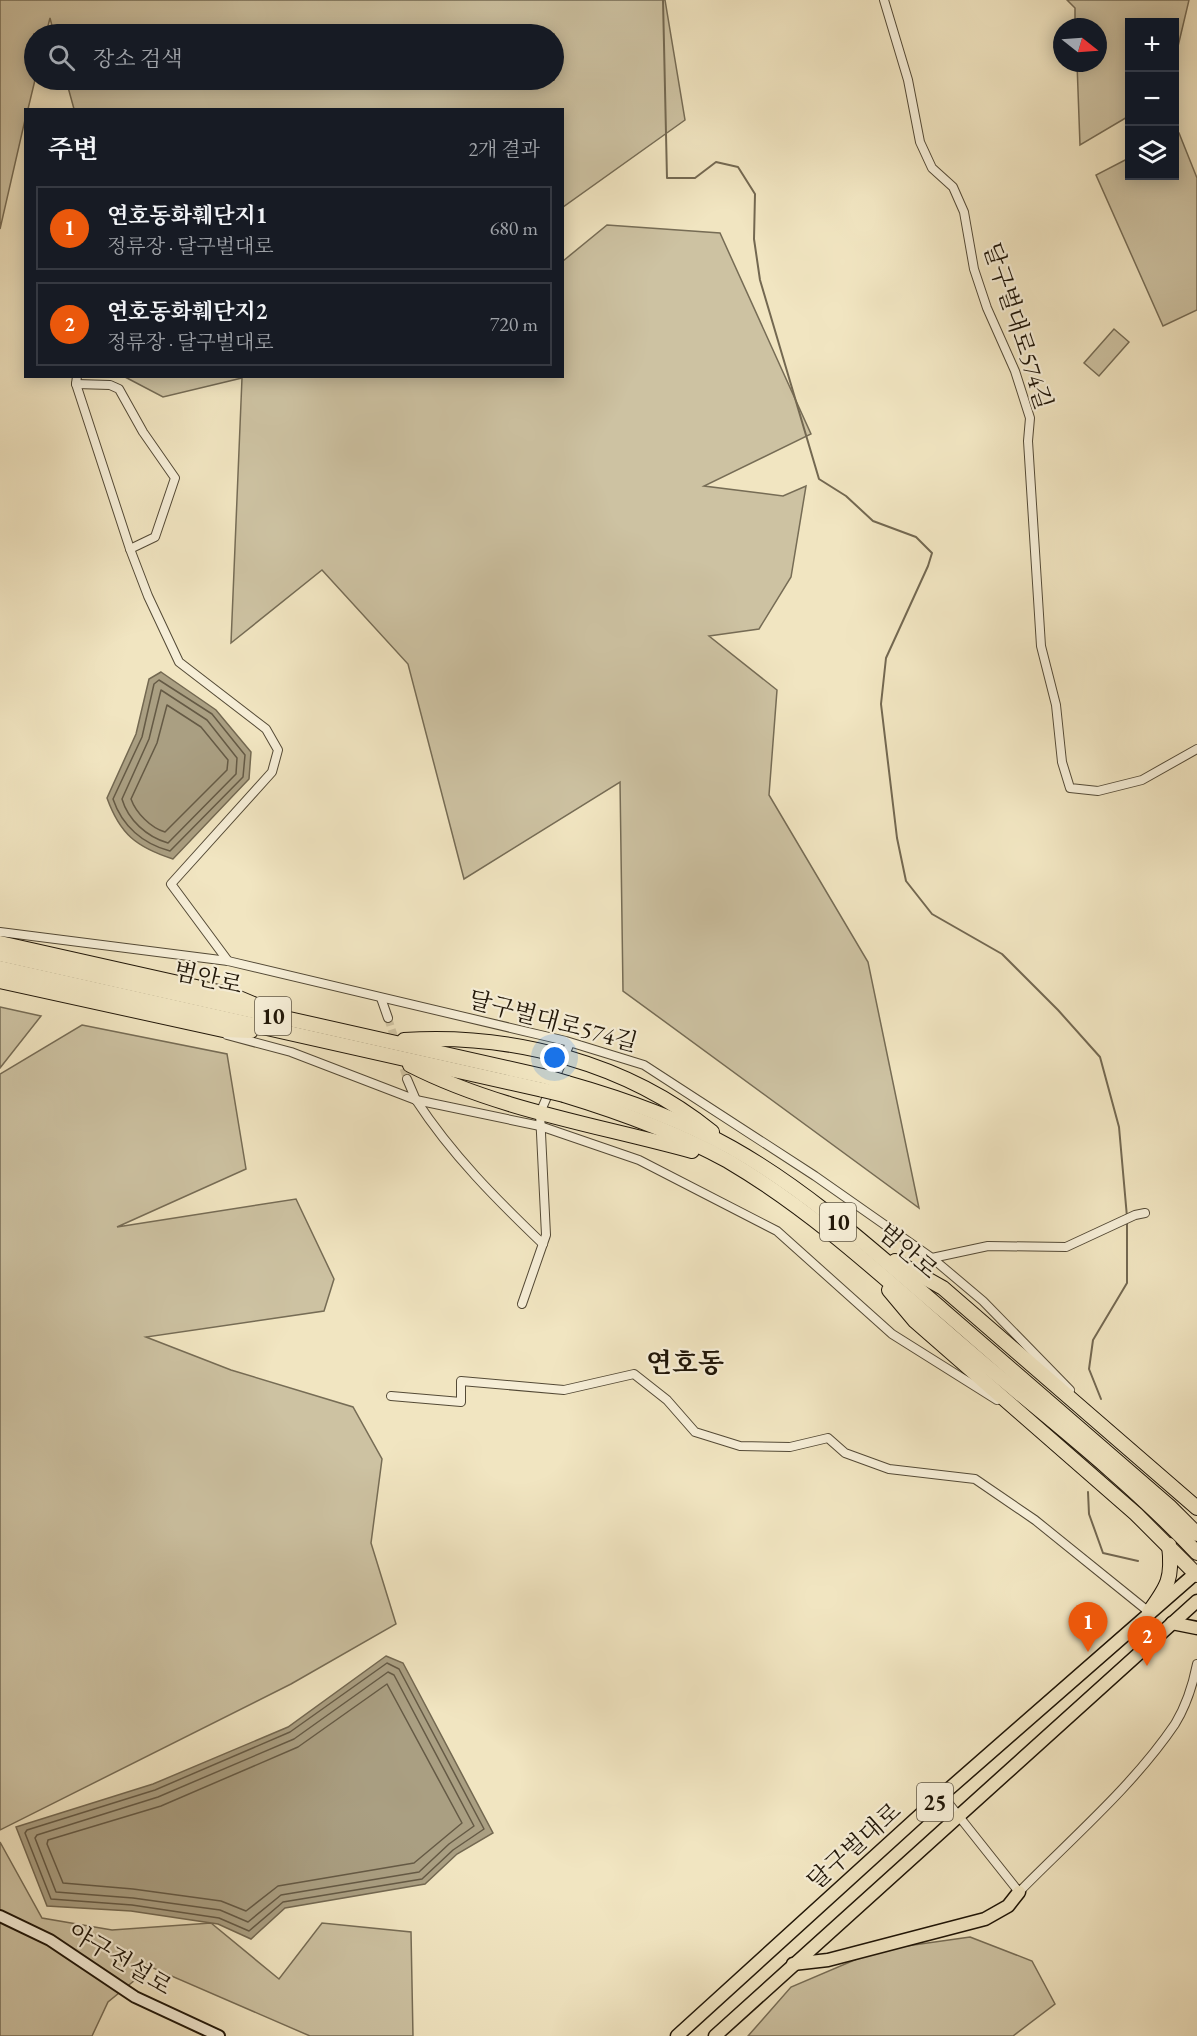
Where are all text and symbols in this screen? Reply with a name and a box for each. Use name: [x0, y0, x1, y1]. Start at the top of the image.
north arrow: [1053, 18, 1107, 72]
map controls: [1125, 18, 1179, 180]
button: +: [1125, 18, 1179, 72]
search box: [24, 24, 564, 90]
icon: search: [45, 41, 78, 74]
text: 장소 검색: [93, 44, 182, 73]
button: −: [1125, 72, 1179, 126]
button: layers: [1125, 126, 1179, 180]
text: 주변: [48, 132, 98, 166]
text: 2개 결과: [468, 136, 540, 162]
text: 연호동화훼단지1: [107, 201, 267, 230]
text: 1: [64, 215, 75, 241]
text: 680 m: [490, 215, 538, 241]
text: 정류장 · 달구벌대로: [107, 233, 274, 259]
street label: 달구벌대로574길: [977, 238, 1060, 413]
text: 연호동화훼단지2: [107, 297, 267, 326]
text: 2: [64, 311, 75, 337]
text: 720 m: [490, 311, 538, 337]
text: 정류장 · 달구벌대로: [107, 329, 274, 355]
street label: 범안로: [171, 955, 245, 1000]
street label: 달구벌대로574길: [465, 983, 641, 1058]
road number: 10: [255, 997, 291, 1035]
your location: [540, 1043, 569, 1072]
road number: 10: [820, 1203, 856, 1241]
street label: 범안로: [872, 1216, 945, 1285]
district label: 연호동: [646, 1345, 724, 1380]
pin: 1: [1068, 1602, 1108, 1652]
pin: 2: [1128, 1616, 1166, 1666]
road number: 25: [917, 1783, 953, 1821]
street label: 달구벌대로: [800, 1795, 907, 1896]
street label: 야구전설로: [63, 1915, 178, 2002]

